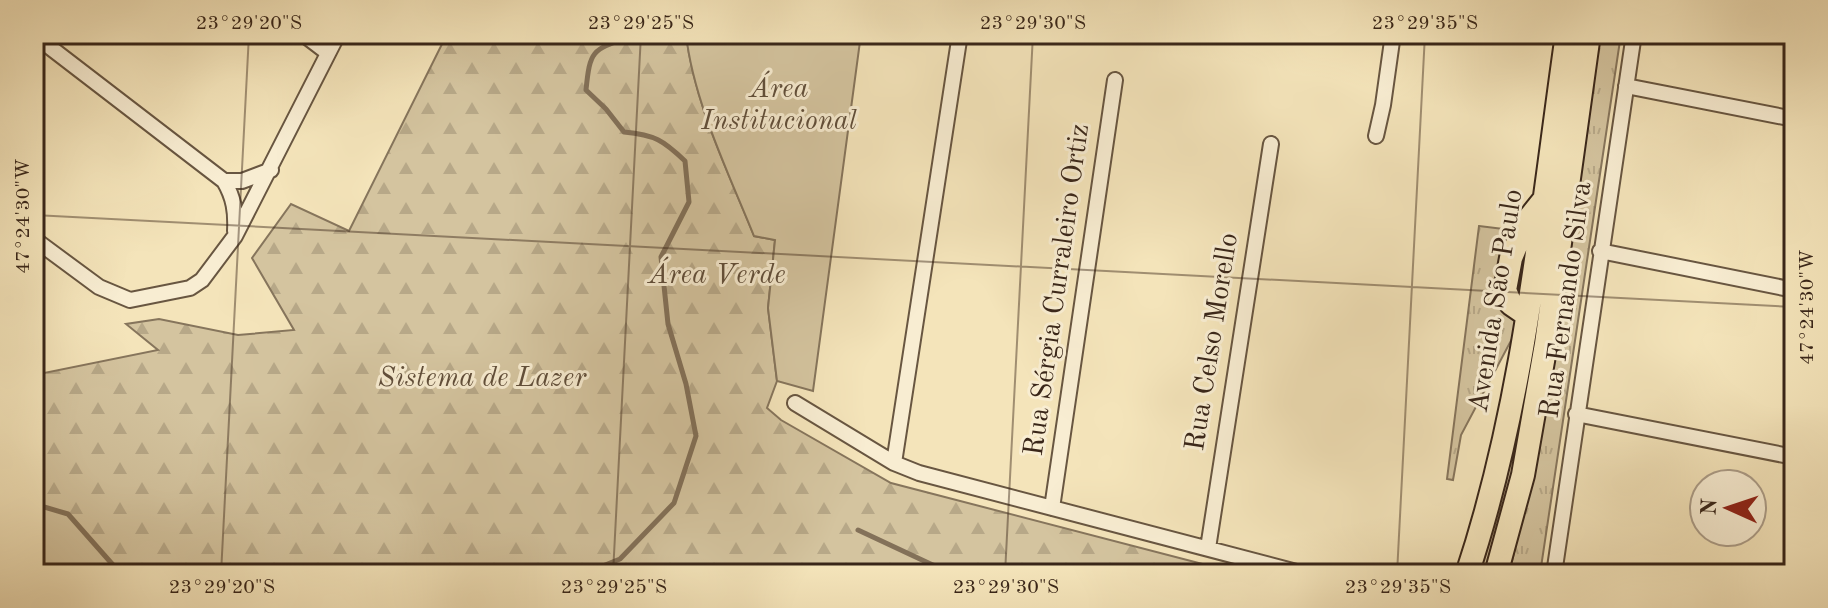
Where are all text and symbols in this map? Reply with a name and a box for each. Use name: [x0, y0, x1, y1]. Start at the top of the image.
text: 23°29'20"S: [196, 14, 302, 34]
text: 23°29'25"S: [588, 14, 694, 34]
text: 23°29'30"S: [980, 14, 1086, 34]
text: 23°29'35"S: [1372, 14, 1478, 34]
park label: Área Institucional: [700, 70, 857, 136]
street label: Rua Sérgia Curraleiro Ortiz: [1021, 122, 1095, 458]
text: 47°24'30"W: [14, 158, 34, 274]
street label: Rua Fernando Silva: [1537, 180, 1597, 420]
street label: Avenida São Paulo: [1466, 187, 1528, 415]
street label: Rua Celso Morello: [1182, 231, 1244, 453]
text: 47°24'30"W: [1798, 249, 1818, 365]
park label: Área Verde: [646, 256, 786, 290]
park label: Sistema de Lazer: [378, 365, 587, 393]
north arrow: [1688, 468, 1768, 548]
text: N: [1699, 498, 1721, 516]
text: 23°29'20"S: [169, 578, 275, 598]
text: 23°29'25"S: [561, 578, 667, 598]
text: 23°29'30"S: [953, 578, 1059, 598]
text: 23°29'35"S: [1345, 578, 1451, 598]

